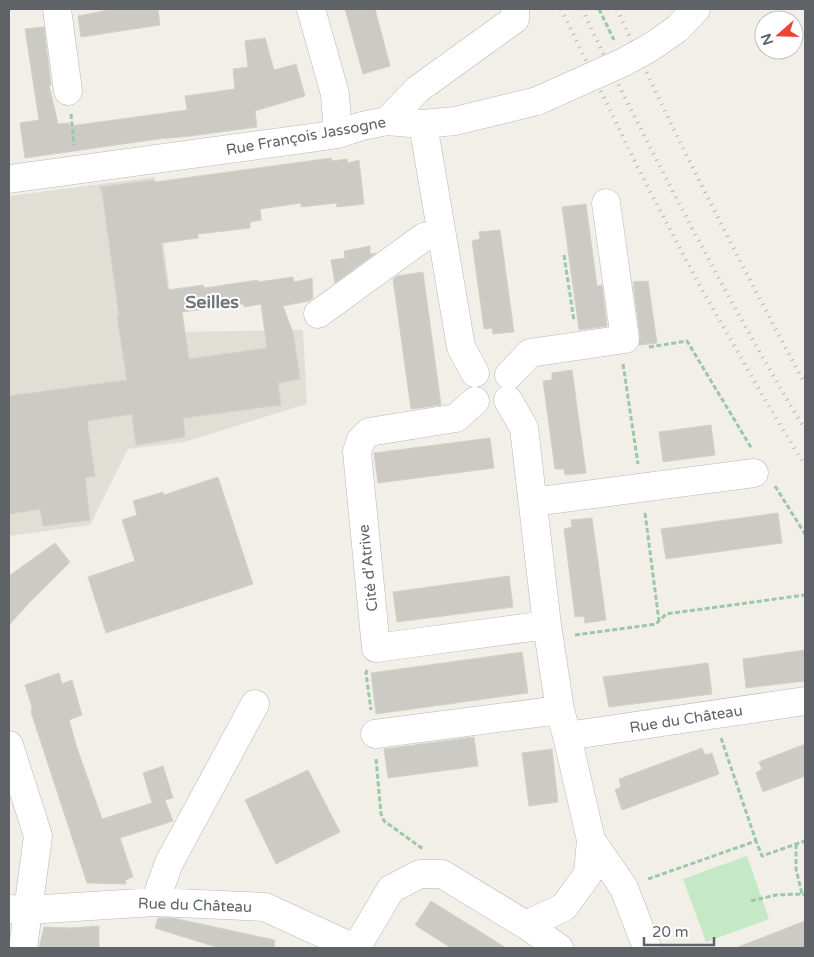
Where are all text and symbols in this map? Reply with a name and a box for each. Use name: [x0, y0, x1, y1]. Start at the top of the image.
north arrow: [754, 10, 804, 60]
text: N: [757, 31, 777, 47]
street label: Rue François Jassogne: [225, 113, 387, 159]
district label: Seilles: [185, 291, 239, 313]
street label: Cité d'Atrive: [354, 524, 382, 612]
street label: Rue du Château: [628, 701, 744, 737]
street label: Rue du Château: [138, 894, 252, 916]
scale bar: [644, 914, 714, 946]
text: 20 m: [652, 923, 689, 941]

